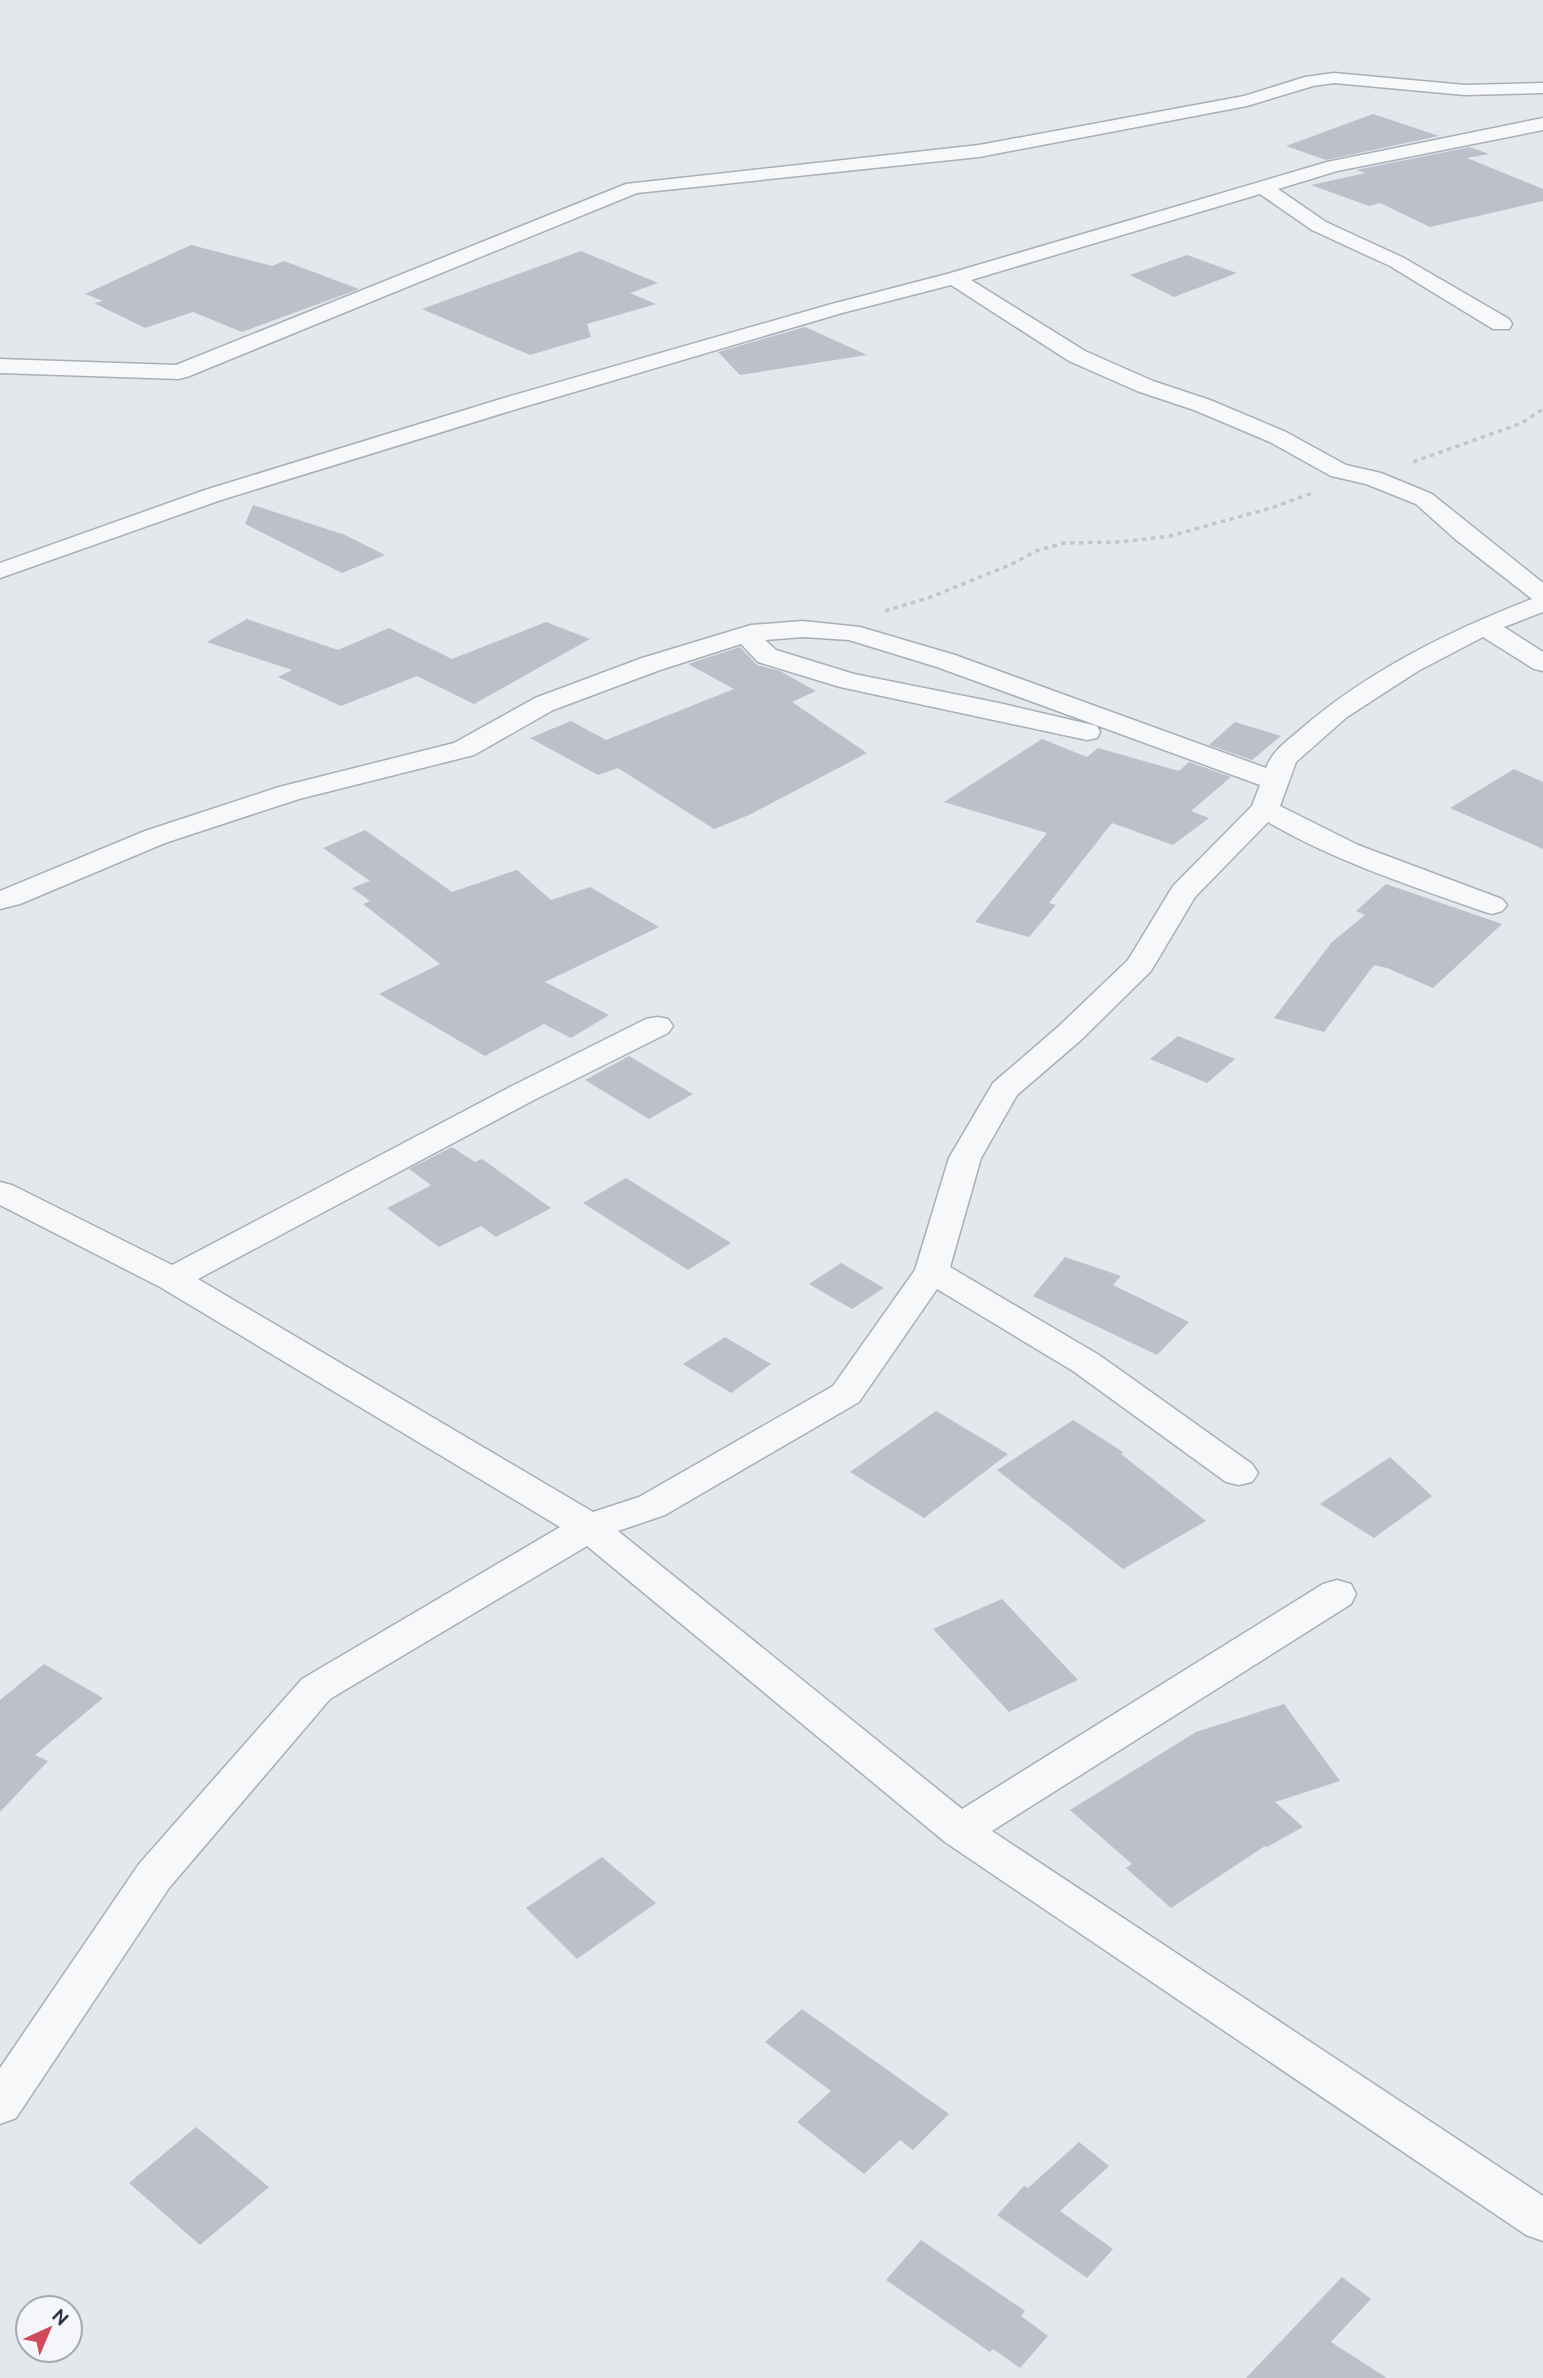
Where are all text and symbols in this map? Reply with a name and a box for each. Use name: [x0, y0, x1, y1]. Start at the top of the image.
north arrow: [14, 2294, 84, 2364]
text: N: [48, 2304, 74, 2330]

